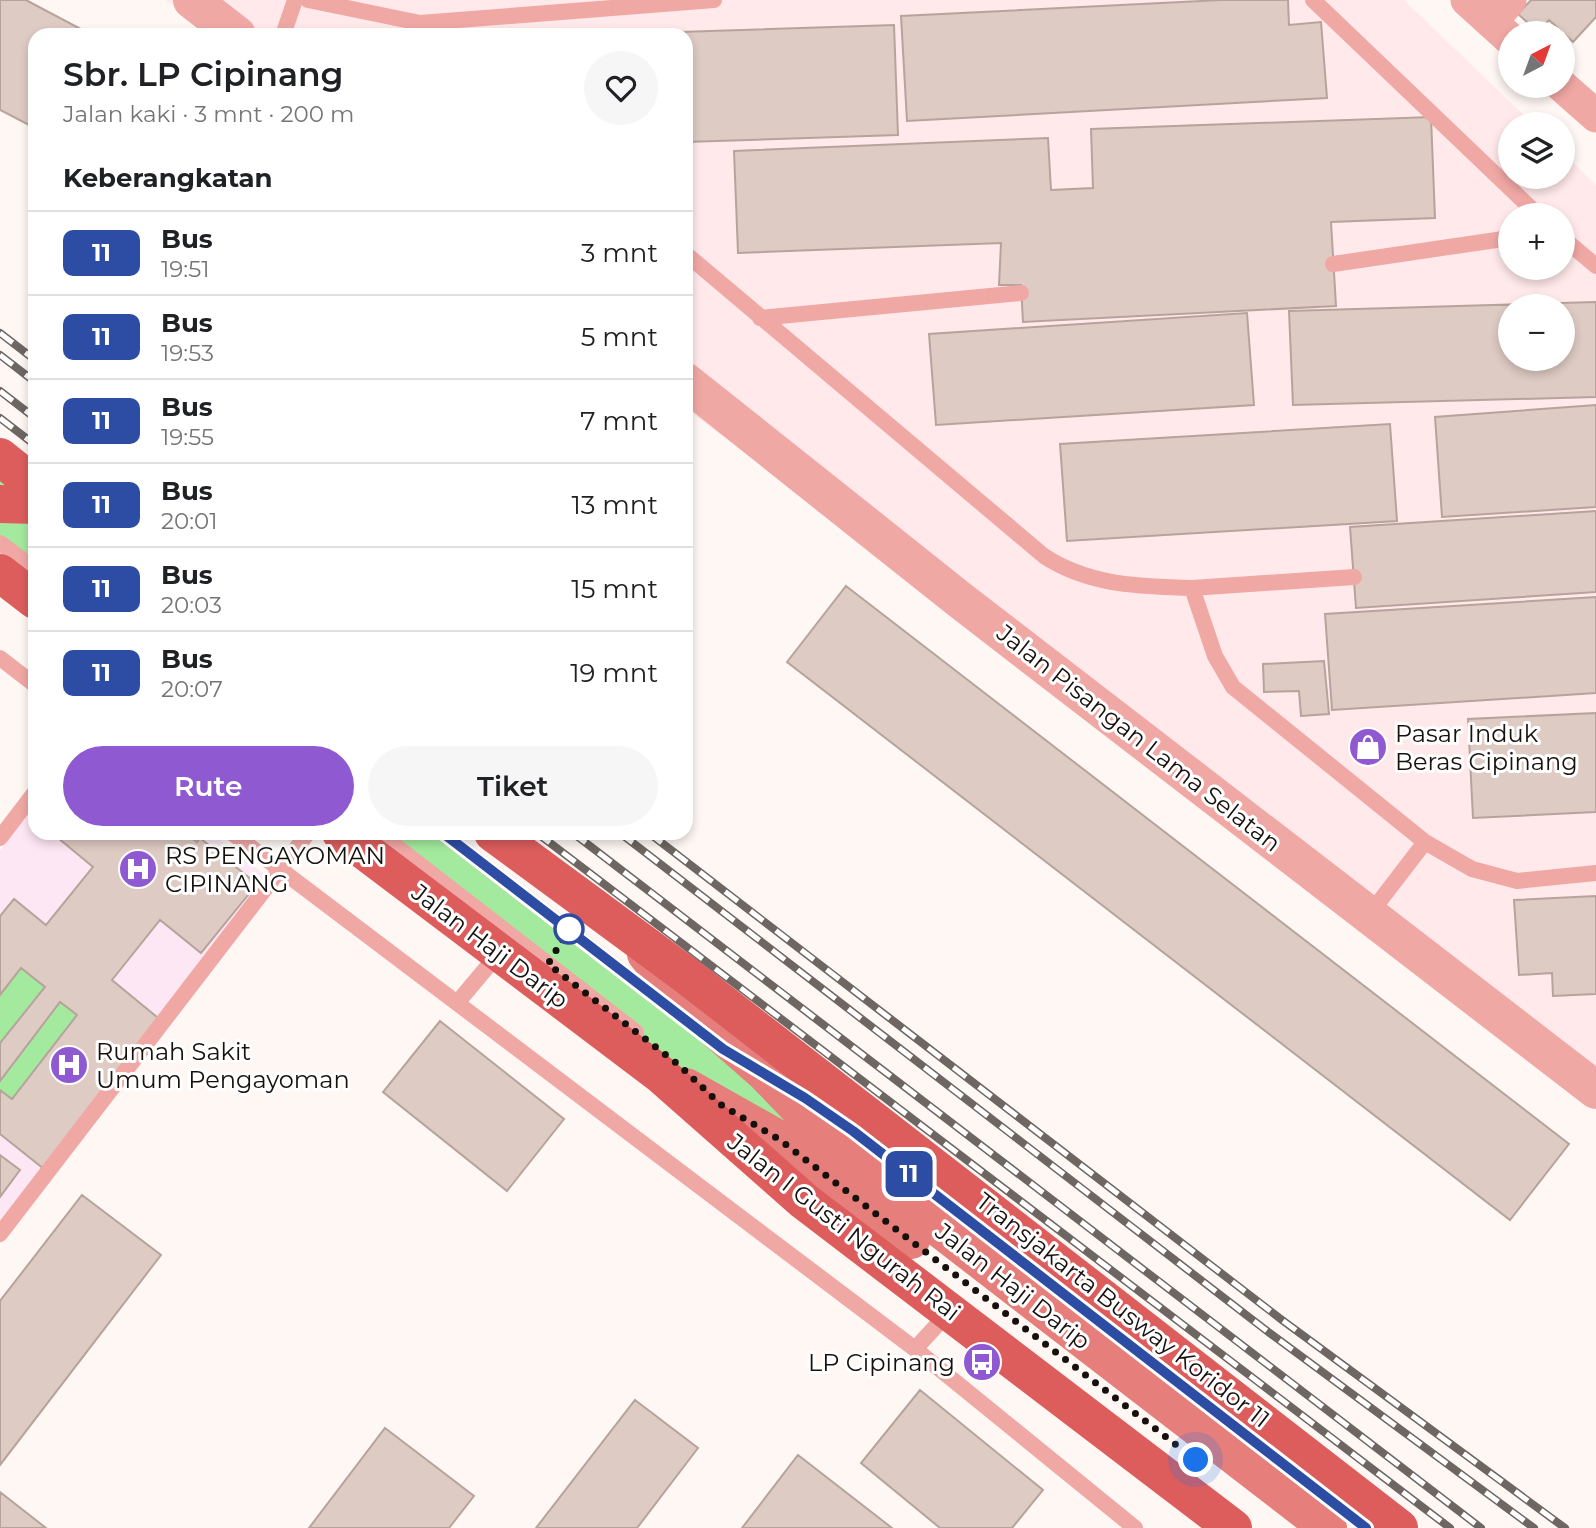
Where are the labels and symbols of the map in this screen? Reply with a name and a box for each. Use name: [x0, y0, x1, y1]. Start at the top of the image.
north arrow: [1498, 21, 1575, 98]
street label: Jalan Pisangan Lama Selatan: [991, 618, 1287, 858]
place label: Pasar Induk Beras Cipinang: [1395, 719, 1578, 776]
shop icon: Pasar Induk Beras Cipinang: [1347, 726, 1389, 768]
place label: RS PENGAYOMAN CIPINANG: [165, 841, 385, 898]
hospital icon: RS PENGAYOMAN CIPINANG: [117, 848, 159, 890]
street label: Jalan Haji Darip: [405, 877, 574, 1014]
unlabelled marker: [554, 914, 584, 944]
place label: Rumah Sakit Umum Pengayoman: [96, 1037, 350, 1094]
hospital icon: Rumah Sakit Umum Pengayoman: [48, 1044, 90, 1086]
street label: Jalan I Gusti Ngurah Rai: [721, 1127, 966, 1327]
line badge: 11: [878, 1151, 940, 1197]
street label: Transjakarta Busway Koridor 11: [971, 1186, 1275, 1434]
street label: Jalan Haji Darip: [929, 1216, 1096, 1355]
bus stop icon: LP Cipinang: [961, 1341, 1003, 1383]
place label: LP Cipinang: [808, 1348, 955, 1377]
your location: [1178, 1442, 1213, 1477]

